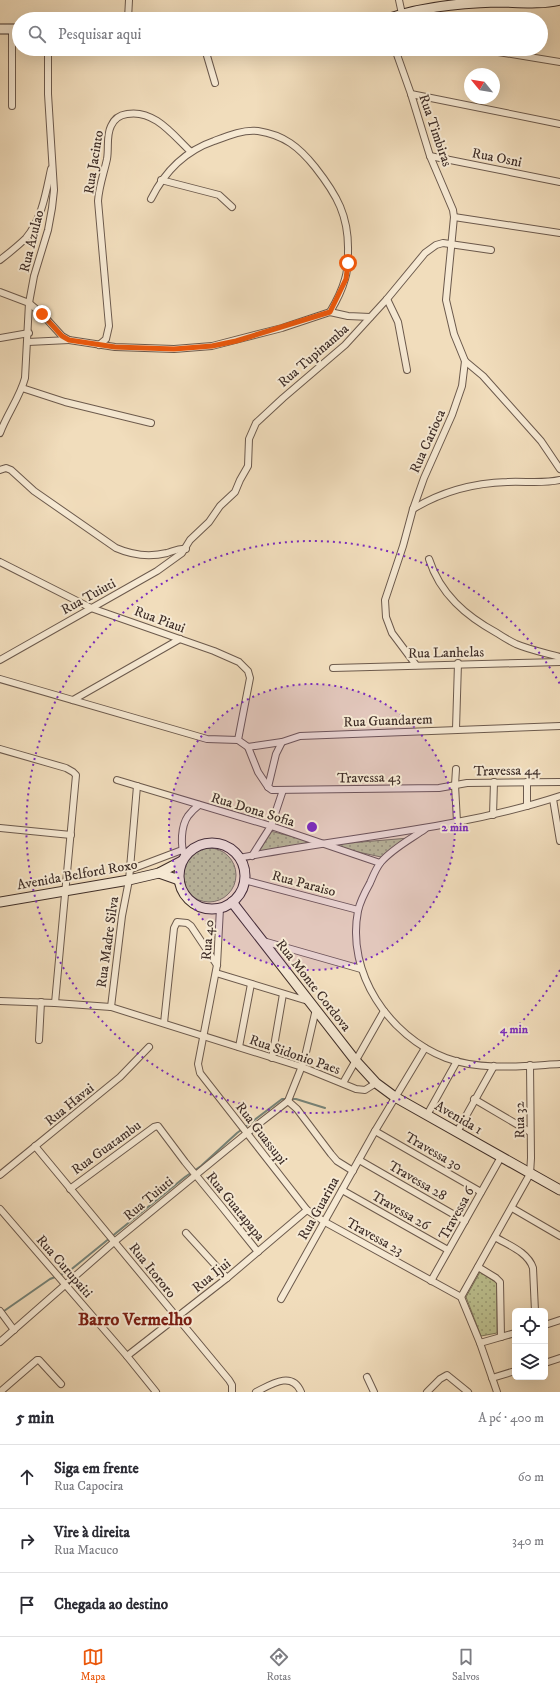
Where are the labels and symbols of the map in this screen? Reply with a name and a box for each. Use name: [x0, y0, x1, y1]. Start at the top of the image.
north arrow: [464, 68, 500, 104]
street label: Rua Timbiras: [414, 92, 456, 169]
street label: Rua Jacinto: [80, 129, 108, 195]
street label: Rua Osni: [470, 144, 524, 172]
street label: Rua Azulao: [16, 208, 48, 274]
route start: [339, 254, 357, 272]
route end: [33, 305, 51, 323]
street label: Rua Tupinamba: [274, 320, 353, 391]
street label: Rua Carioca: [406, 407, 450, 476]
street label: Rua Tuiuti: [58, 574, 119, 619]
street label: Rua Piaui: [132, 602, 188, 638]
street label: Rua Lanhelas: [408, 643, 485, 663]
street label: Rua Guandarem: [343, 710, 433, 732]
street label: Travessa 44: [474, 761, 541, 781]
street label: Travessa 43: [337, 768, 401, 788]
street label: Rua Dona Sofia: [209, 789, 297, 831]
centre of rings: [305, 820, 319, 834]
text: 2 min: [442, 820, 469, 835]
street label: Avenida Belford Roxo: [15, 855, 139, 894]
street label: Rua Paraiso: [270, 867, 338, 901]
street label: Rua Madre Silva: [93, 895, 123, 989]
street label: Rua 40: [198, 919, 218, 961]
street label: Rua Monte Cordova: [272, 936, 355, 1035]
text: 4 min: [499, 1022, 529, 1037]
street label: Rua Sidonio Paes: [247, 1031, 343, 1079]
street label: Rua Havai: [41, 1079, 98, 1130]
street label: Avenida 1: [431, 1097, 486, 1139]
street label: Rua Guassupi: [231, 1099, 291, 1169]
street label: Rua 32: [511, 1101, 529, 1139]
street label: Rua Guatambu: [68, 1116, 145, 1179]
street label: Travessa 30: [402, 1128, 465, 1175]
street label: Travessa 28: [385, 1157, 450, 1205]
street label: Rua Guatapapa: [202, 1168, 269, 1245]
street label: Rua Tuiuti: [120, 1172, 178, 1225]
street label: Rua Guarina: [294, 1174, 344, 1243]
street label: Travessa 6: [435, 1183, 479, 1243]
street label: Travessa 26: [368, 1187, 434, 1235]
street label: Travessa 23: [343, 1214, 406, 1260]
street label: Rua Curupaiti: [32, 1231, 97, 1302]
street label: Rua Itororo: [125, 1239, 180, 1302]
street label: Rua Ijui: [189, 1255, 235, 1297]
district label: Barro Vermelho: [78, 1309, 192, 1331]

